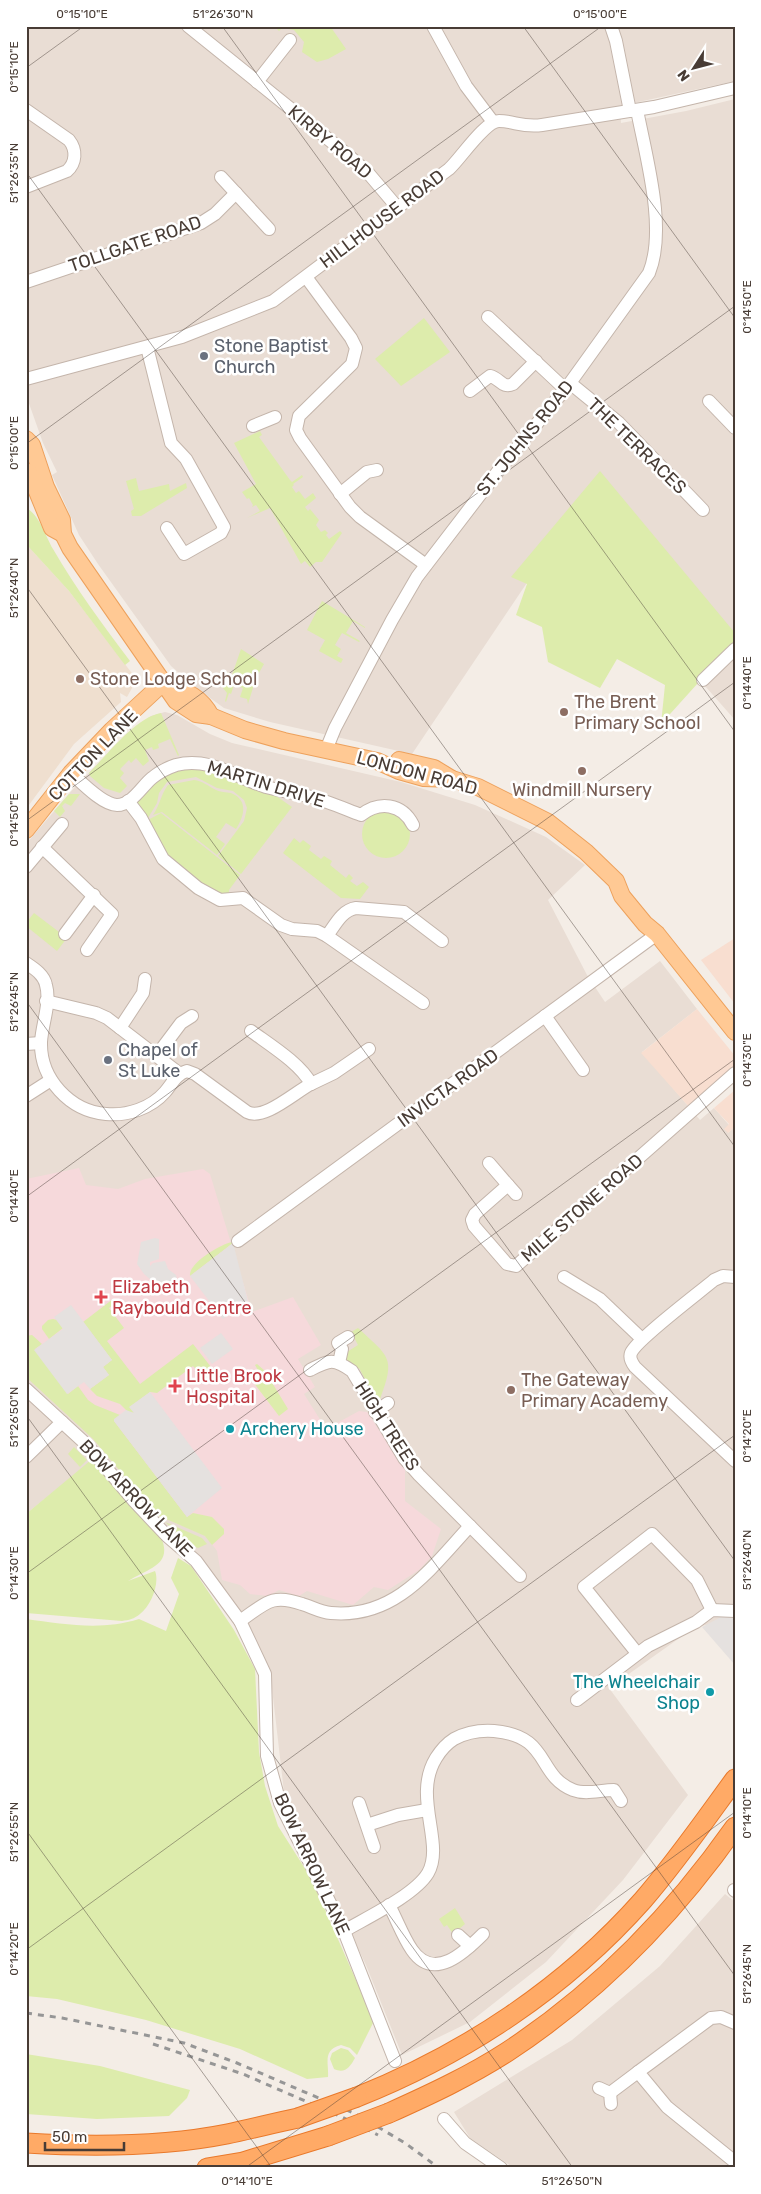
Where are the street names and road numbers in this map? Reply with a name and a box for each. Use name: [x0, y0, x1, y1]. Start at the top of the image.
street label: KIRBY ROAD: [284, 101, 376, 183]
street label: HILLHOUSE ROAD: [315, 165, 449, 273]
street label: TOLLGATE ROAD: [66, 211, 204, 277]
street label: ST. JOHNS ROAD: [472, 376, 578, 500]
street label: THE TERRACES: [583, 393, 691, 499]
street label: COTTON LANE: [44, 704, 142, 806]
street label: LONDON ROAD: [354, 746, 480, 800]
street label: MARTIN DRIVE: [204, 756, 328, 812]
street label: INVICTA ROAD: [393, 1044, 503, 1132]
street label: MILE STONE ROAD: [517, 1149, 647, 1267]
street label: HIGH TREES: [350, 1377, 424, 1475]
street label: BOW ARROW LANE: [75, 1435, 197, 1561]
street label: BOW ARROW LANE: [270, 1790, 354, 1938]

